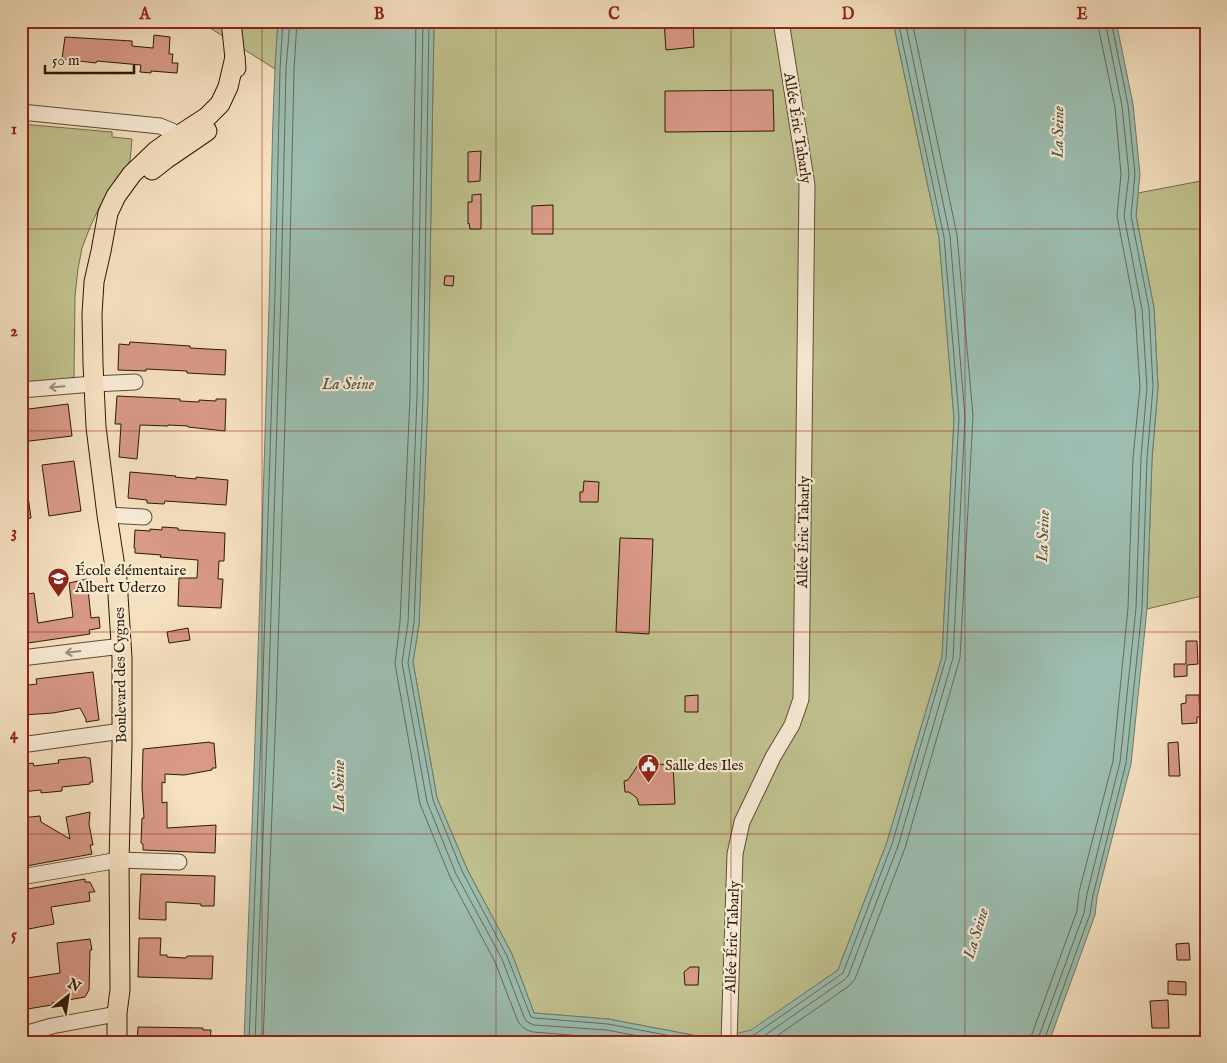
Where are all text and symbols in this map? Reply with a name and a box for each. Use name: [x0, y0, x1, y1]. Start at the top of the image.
text: A: [139, 5, 152, 25]
text: B: [374, 5, 385, 25]
text: C: [608, 5, 620, 25]
text: D: [842, 5, 855, 25]
text: E: [1076, 5, 1088, 25]
scale bar: [45, 42, 134, 74]
text: 50 m: [52, 51, 80, 70]
street label: Allée Éric Tabarly: [779, 70, 816, 186]
water label: La Seine: [1049, 105, 1069, 159]
text: 1: [11, 120, 17, 140]
text: 2: [10, 322, 18, 342]
water label: La Seine: [321, 375, 375, 395]
one-way arrow: [50, 382, 66, 391]
street label: Allée Éric Tabarly: [793, 475, 814, 589]
water label: La Seine: [1033, 509, 1055, 563]
text: 3: [11, 523, 17, 543]
place label: École élémentaire Albert Uderzo: [74, 561, 186, 597]
school or university icon: École élémentaire Albert Uderzo: [47, 567, 71, 598]
street label: Boulevard des Cygnes: [110, 607, 131, 743]
one-way arrow: [66, 647, 82, 657]
text: 4: [10, 725, 19, 745]
public building icon: Salle des Iles: [637, 753, 661, 784]
place label: Salle des Iles: [665, 756, 744, 775]
water label: La Seine: [330, 759, 350, 813]
street label: Allée Éric Tabarly: [721, 880, 744, 995]
water label: La Seine: [959, 905, 994, 962]
text: 5: [11, 926, 17, 946]
north arrow: [42, 970, 92, 1020]
text: N: [63, 974, 84, 996]

